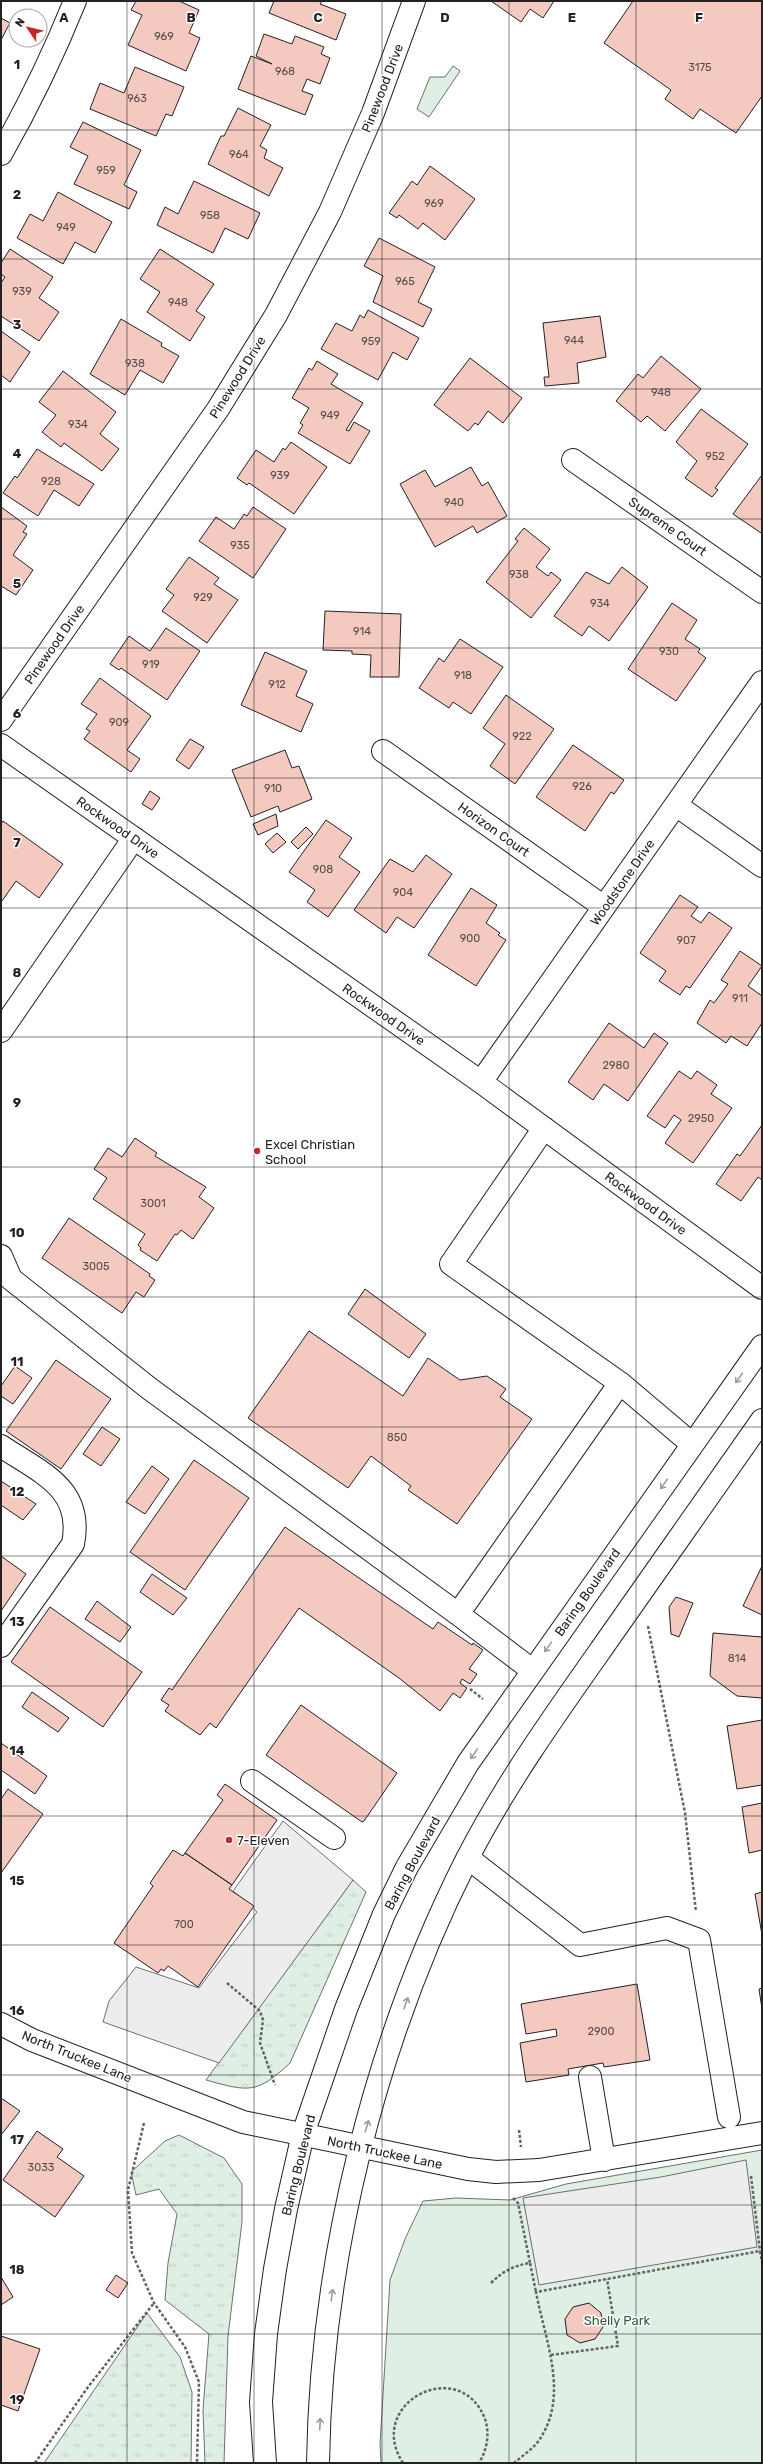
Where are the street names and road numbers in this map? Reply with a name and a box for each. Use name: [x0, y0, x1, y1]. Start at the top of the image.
street label: Pinewood Drive: [359, 42, 406, 135]
street label: Pinewood Drive: [206, 333, 269, 421]
street label: Supreme Court: [626, 494, 710, 559]
street label: Pinewood Drive: [21, 602, 87, 687]
street label: Rockwood Drive: [74, 793, 162, 861]
street label: Horizon Court: [455, 799, 532, 860]
street label: Woodstone Drive: [587, 836, 658, 928]
street label: Rockwood Drive: [340, 980, 428, 1048]
street label: Rockwood Drive: [602, 1169, 689, 1238]
street label: Baring Boulevard: [552, 1546, 624, 1640]
street label: Baring Boulevard: [381, 1814, 444, 1913]
street label: North Truckee Lane: [20, 2028, 134, 2085]
street label: Baring Boulevard: [279, 2113, 319, 2217]
street label: North Truckee Lane: [326, 2133, 444, 2172]

